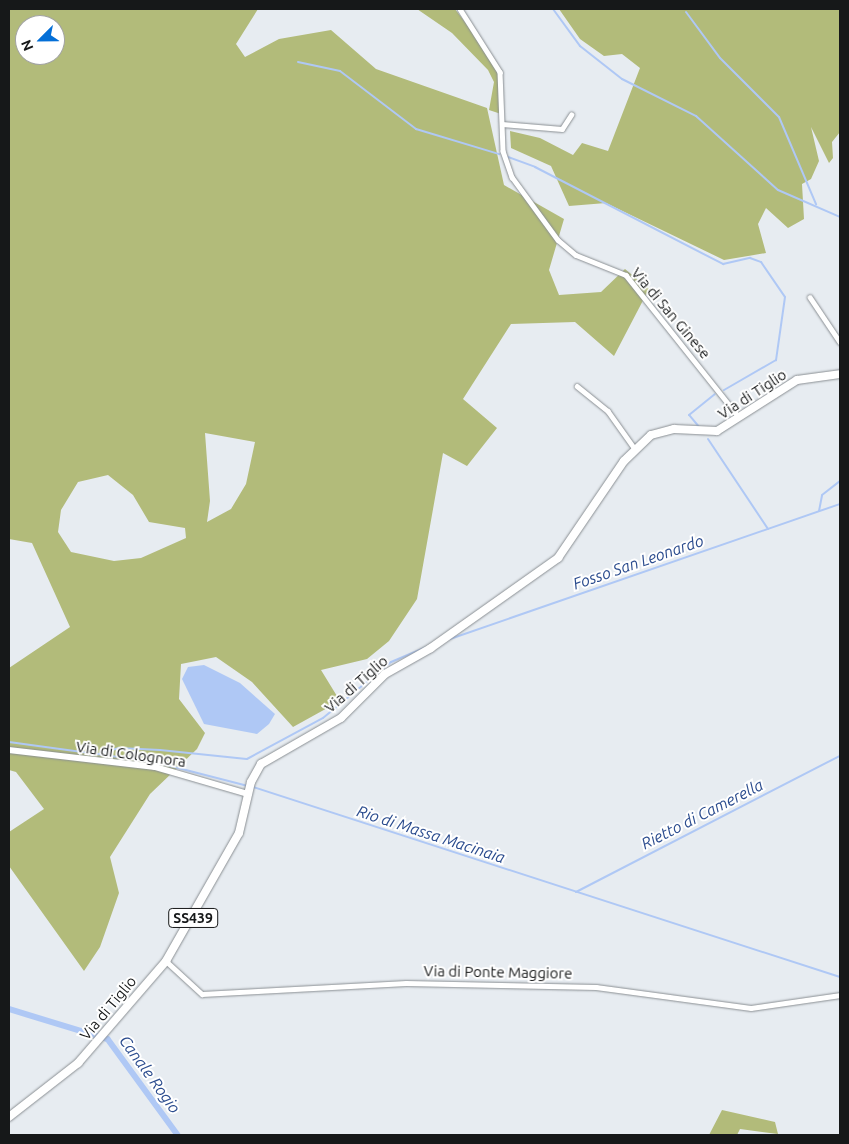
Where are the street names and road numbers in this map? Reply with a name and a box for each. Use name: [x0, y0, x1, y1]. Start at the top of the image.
street label: Via di San Ginese: [628, 264, 714, 362]
street label: Via di Tiglio: [714, 365, 790, 423]
street label: Via di Tiglio: [321, 652, 391, 716]
street label: Via di Colognora: [75, 737, 187, 771]
road number: SS439: [168, 906, 218, 930]
street label: Via di Ponte Maggiore: [423, 962, 573, 982]
street label: Via di Tiglio: [76, 972, 140, 1044]

